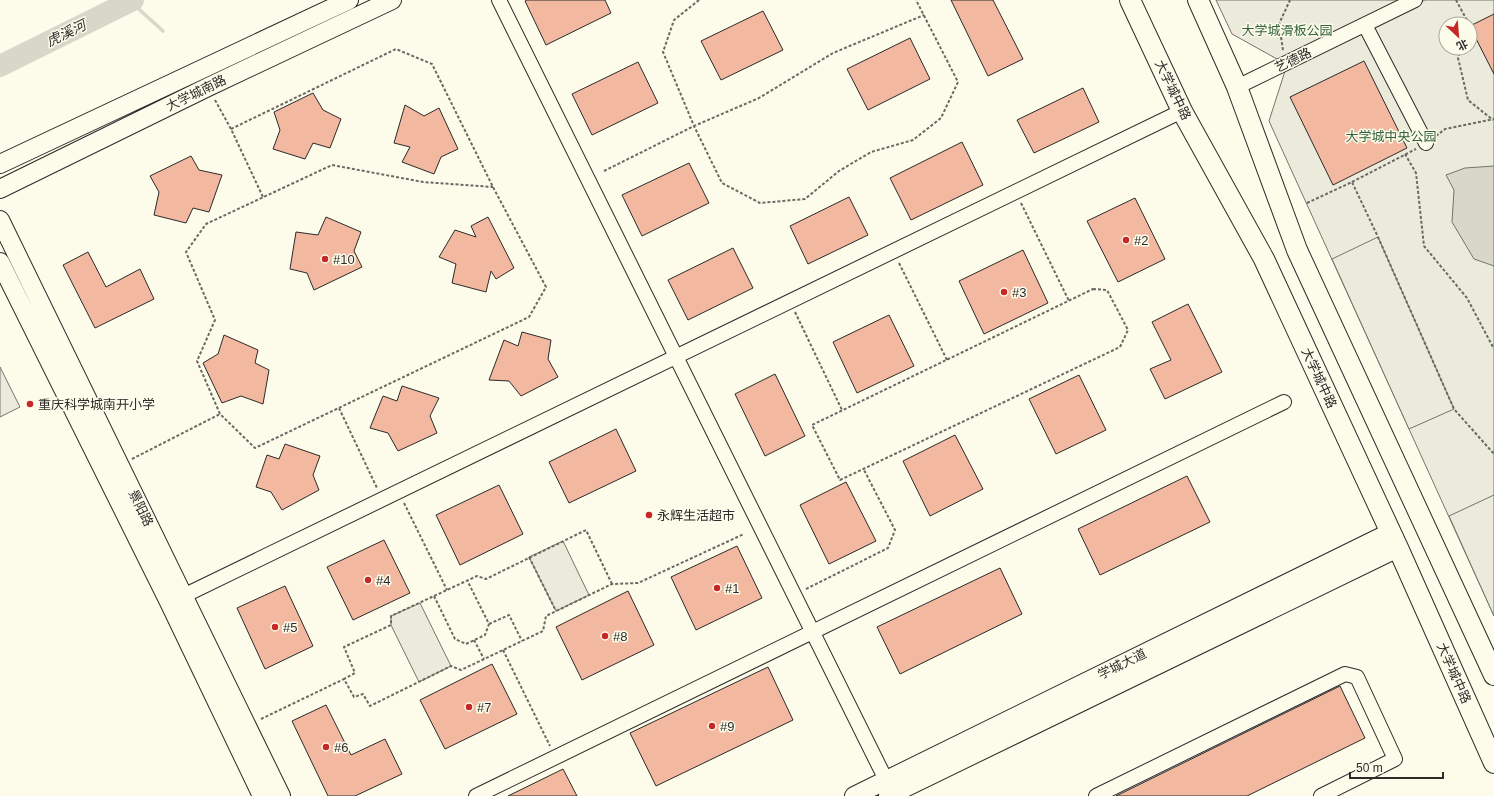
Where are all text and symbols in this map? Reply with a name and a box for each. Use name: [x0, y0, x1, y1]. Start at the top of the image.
water label: 虎溪河: [44, 15, 91, 49]
north arrow: [1438, 16, 1478, 56]
park label: 大学城滑板公园: [1241, 23, 1333, 38]
text: 北: [1455, 37, 1470, 53]
street label: 艺德路: [1272, 45, 1314, 75]
street label: 大学城中路: [1152, 57, 1194, 123]
street label: 大学城南路: [163, 72, 229, 114]
park label: 大学城中央公园: [1345, 129, 1437, 144]
place label: #2: [1134, 233, 1148, 248]
marker: #2: [1121, 235, 1131, 245]
place label: #10: [333, 252, 355, 267]
marker: #10: [320, 254, 330, 264]
place label: #3: [1012, 285, 1026, 300]
marker: #3: [999, 287, 1009, 297]
street label: 大学城中路: [1298, 345, 1340, 411]
place label: 重庆科学城南开小学: [38, 397, 155, 412]
marker: 重庆科学城南开小学: [25, 399, 35, 409]
street label: 景阳路: [126, 487, 156, 529]
place label: 永辉生活超市: [657, 508, 735, 523]
marker: 永辉生活超市: [644, 510, 654, 520]
place label: #4: [376, 573, 390, 588]
marker: #4: [363, 575, 373, 585]
place label: #1: [725, 581, 739, 596]
marker: #1: [712, 583, 722, 593]
place label: #5: [283, 620, 297, 635]
marker: #5: [270, 622, 280, 632]
place label: #8: [613, 629, 627, 644]
marker: #8: [600, 631, 610, 641]
street label: 大学城中路: [1434, 640, 1474, 706]
street label: 学城大道: [1095, 646, 1149, 682]
place label: #7: [477, 700, 491, 715]
marker: #7: [464, 702, 474, 712]
place label: #9: [720, 719, 734, 734]
marker: #9: [707, 721, 717, 731]
place label: #6: [334, 740, 348, 755]
marker: #6: [321, 742, 331, 752]
scale bar: [1350, 754, 1443, 780]
text: 50 m: [1356, 761, 1383, 775]

